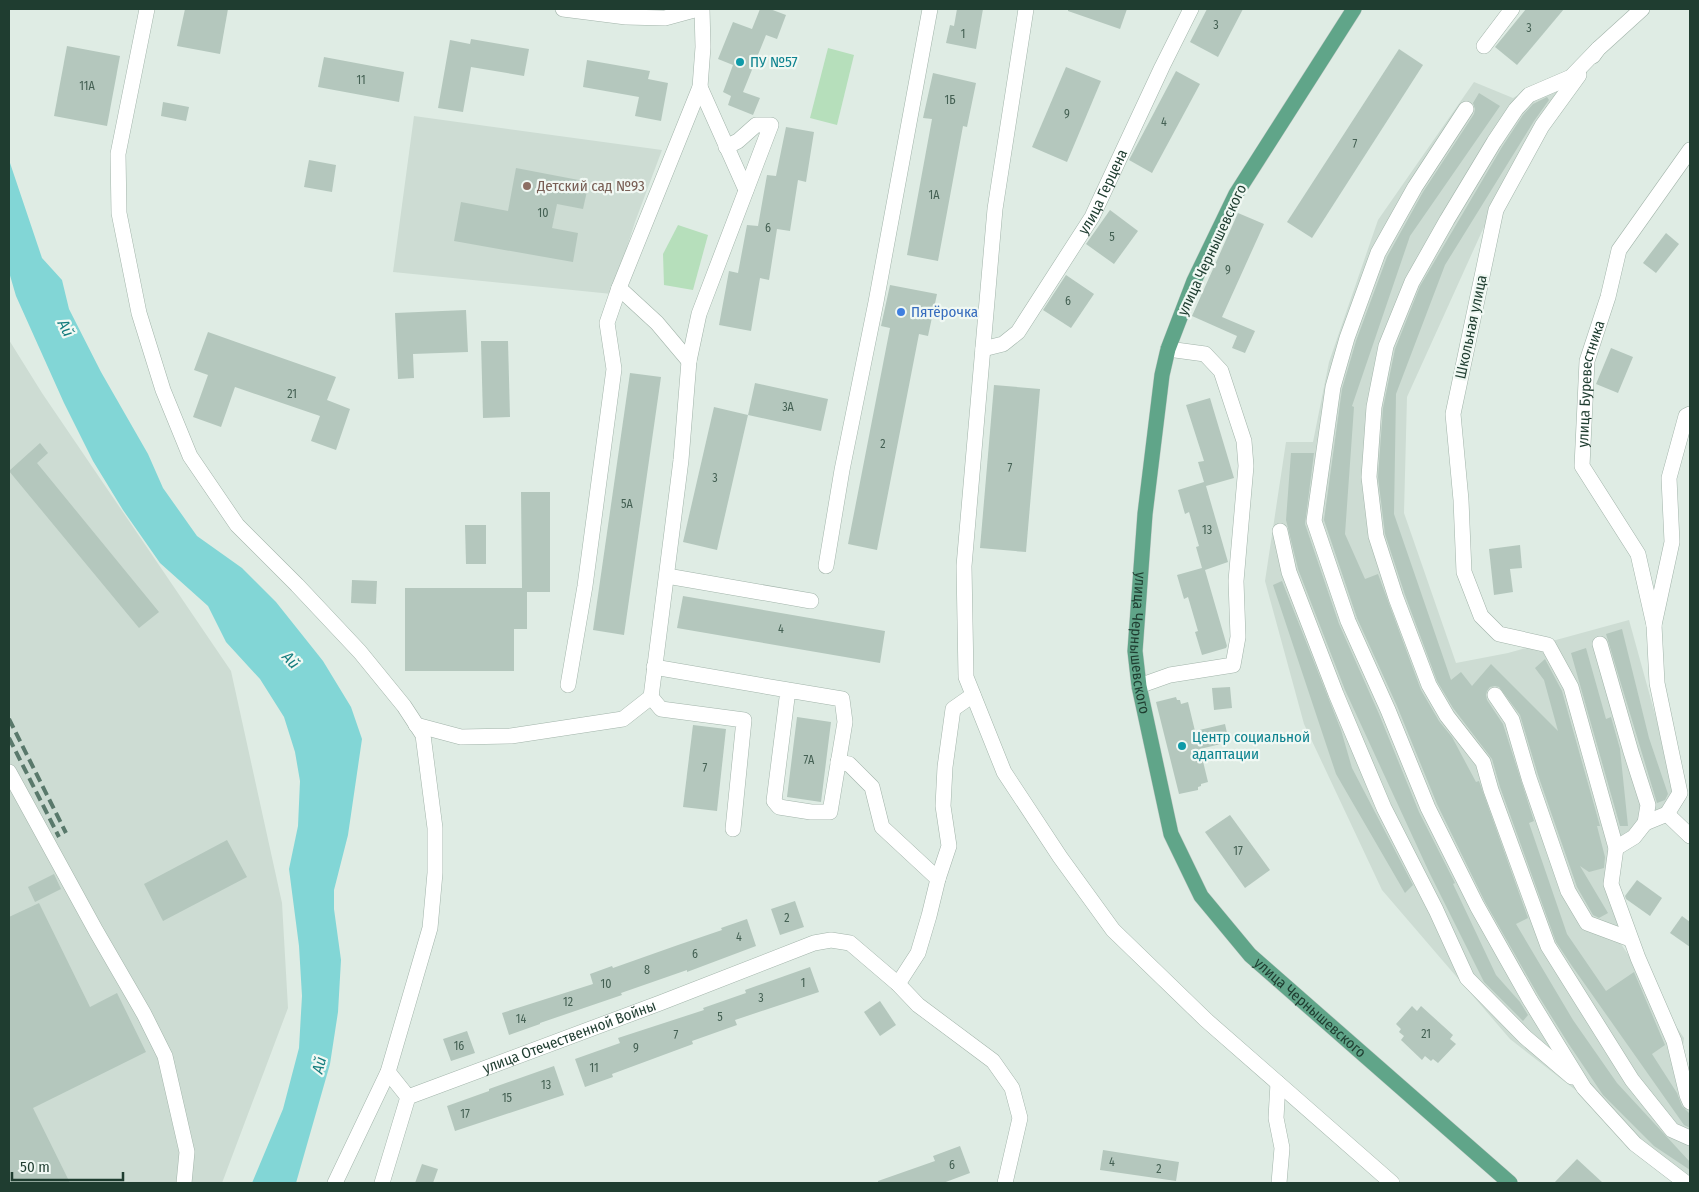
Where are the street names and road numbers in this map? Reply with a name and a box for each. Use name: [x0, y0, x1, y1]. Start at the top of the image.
street label: улица Герцена: [1074, 146, 1131, 238]
street label: улица Чернышевского: [1174, 181, 1250, 319]
street label: Школьная улица: [1451, 274, 1491, 380]
street label: улица Буревестника: [1574, 318, 1609, 448]
street label: улица Чернышевского: [1126, 571, 1154, 716]
street label: улица Чернышевского: [1250, 954, 1370, 1062]
street label: улица Отечественной Войны: [480, 996, 658, 1077]

